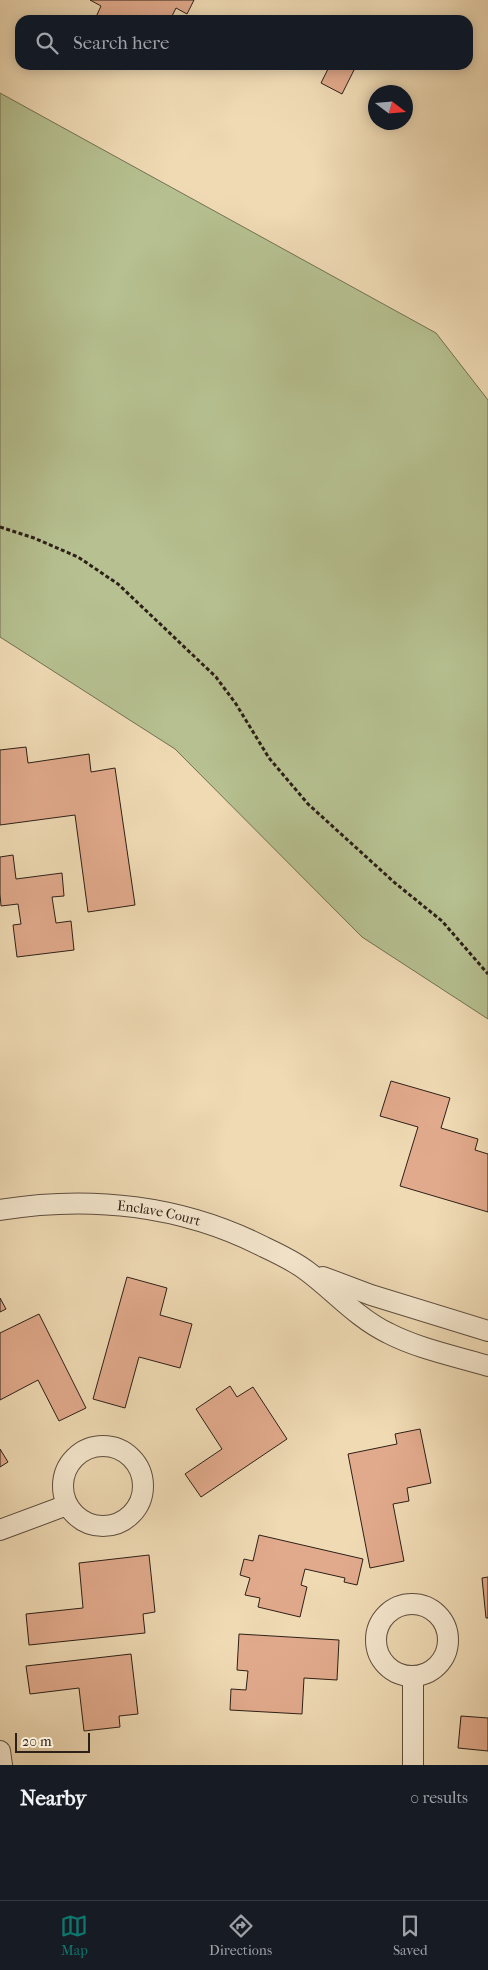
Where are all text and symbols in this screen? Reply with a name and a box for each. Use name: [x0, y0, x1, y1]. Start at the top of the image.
search box: [15, 15, 473, 70]
icon: search: [33, 29, 61, 57]
text: Search here: [73, 32, 169, 54]
north arrow: [368, 85, 413, 130]
street label: Enclave Court: [116, 1197, 203, 1229]
scale bar: [15, 1730, 90, 1753]
text: 20 m: [22, 1733, 52, 1750]
text: Nearby: [20, 1786, 86, 1810]
text: 0 results: [410, 1788, 468, 1807]
tab: Map: [60, 1912, 88, 1959]
tab: Directions: [209, 1912, 272, 1959]
tab: Saved: [393, 1912, 428, 1959]

